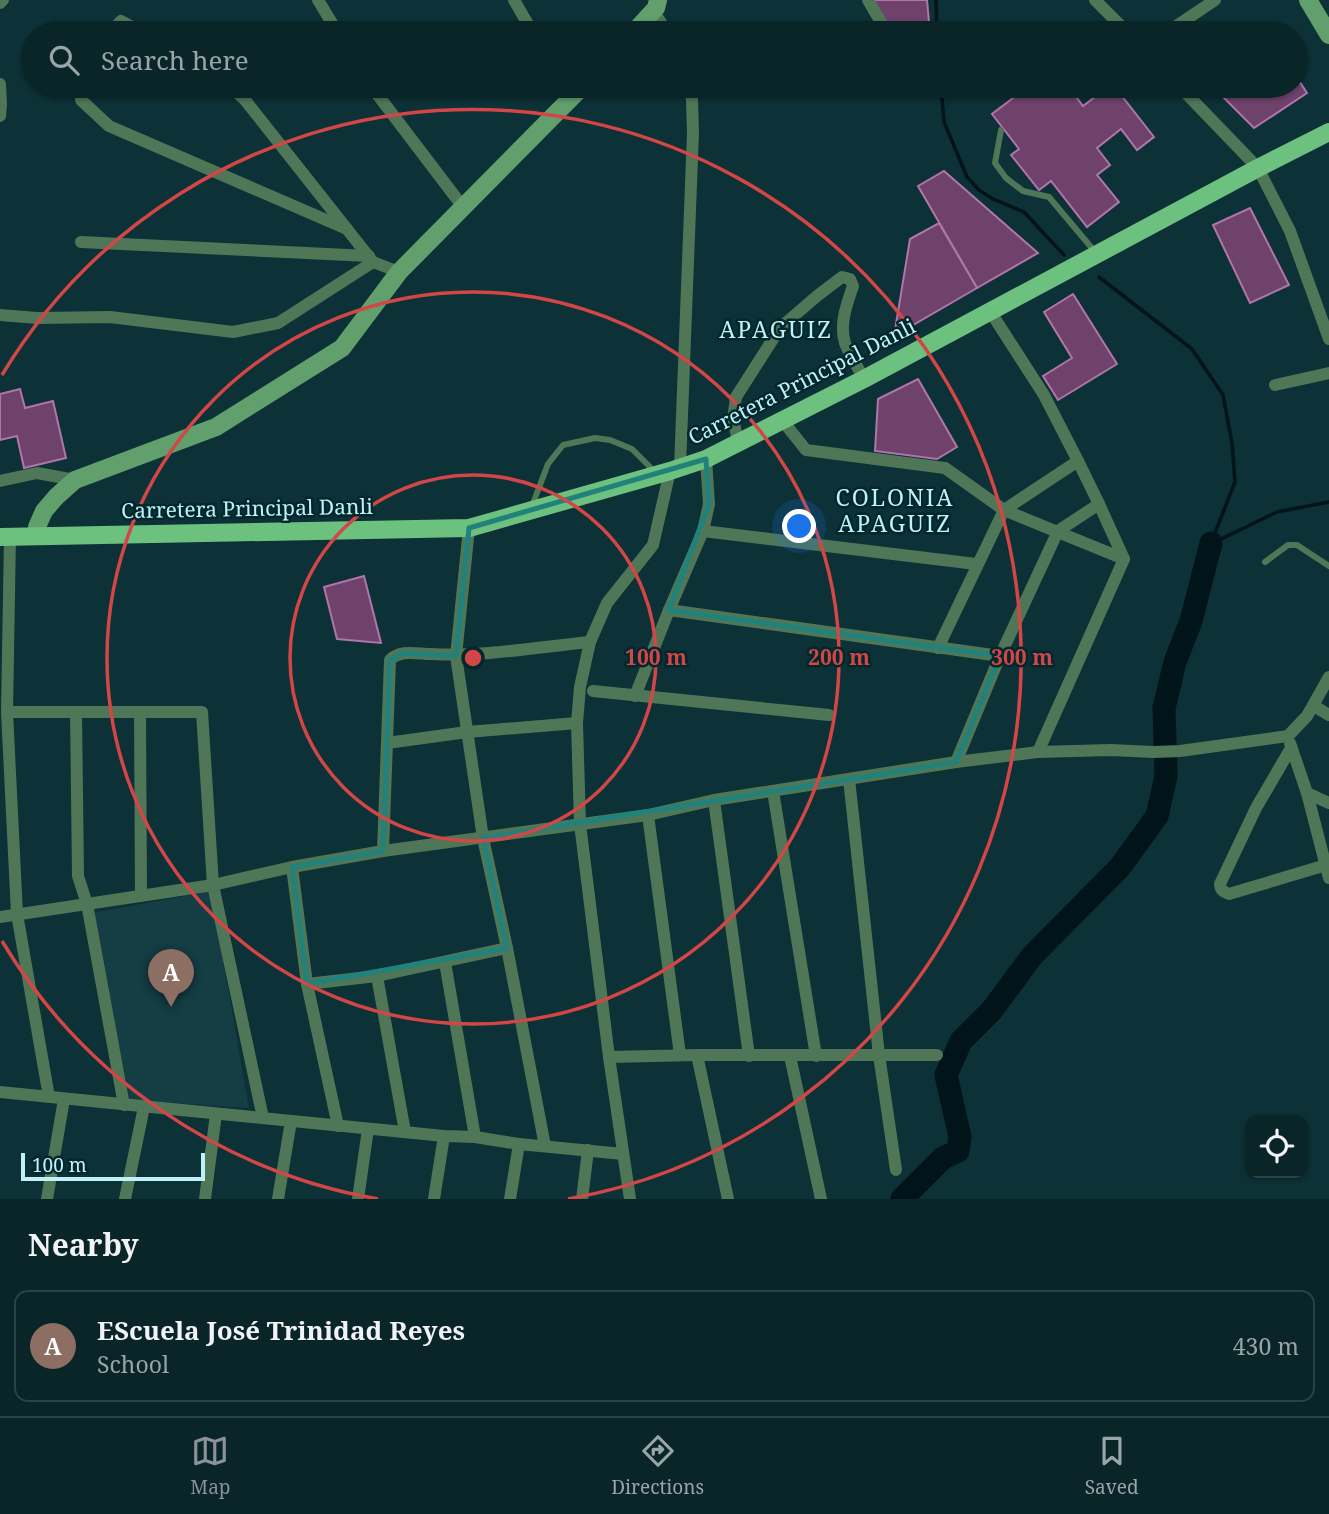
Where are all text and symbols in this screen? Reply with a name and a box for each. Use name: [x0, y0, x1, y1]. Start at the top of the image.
search box: [21, 21, 1308, 98]
icon: search: [45, 41, 83, 79]
text: Search here: [101, 42, 249, 78]
street label: Carretera Principal Danli: [683, 311, 920, 451]
district label: APAGUIZ: [719, 313, 833, 345]
district label: COLONIA APAGUIZ: [836, 481, 954, 539]
street label: Carretera Principal Danli: [121, 492, 373, 524]
your location: [782, 509, 816, 543]
text: 100 m: [625, 643, 687, 671]
text: 200 m: [808, 643, 870, 671]
text: 300 m: [991, 643, 1053, 671]
centre of rings: [461, 646, 485, 670]
pin: A: [148, 949, 194, 1007]
map controls: [1245, 1115, 1308, 1178]
button: locate: [1245, 1115, 1308, 1178]
scale bar: [21, 1150, 205, 1182]
text: 100 m: [32, 1152, 87, 1178]
text: Nearby: [28, 1224, 139, 1265]
text: EScuela José Trinidad Reyes: [97, 1312, 465, 1348]
text: A: [44, 1330, 62, 1362]
text: 430 m: [1233, 1330, 1299, 1362]
text: School: [97, 1348, 169, 1380]
tab: Map: [190, 1432, 231, 1500]
tab: Directions: [611, 1432, 704, 1500]
tab: Saved: [1085, 1432, 1139, 1500]

